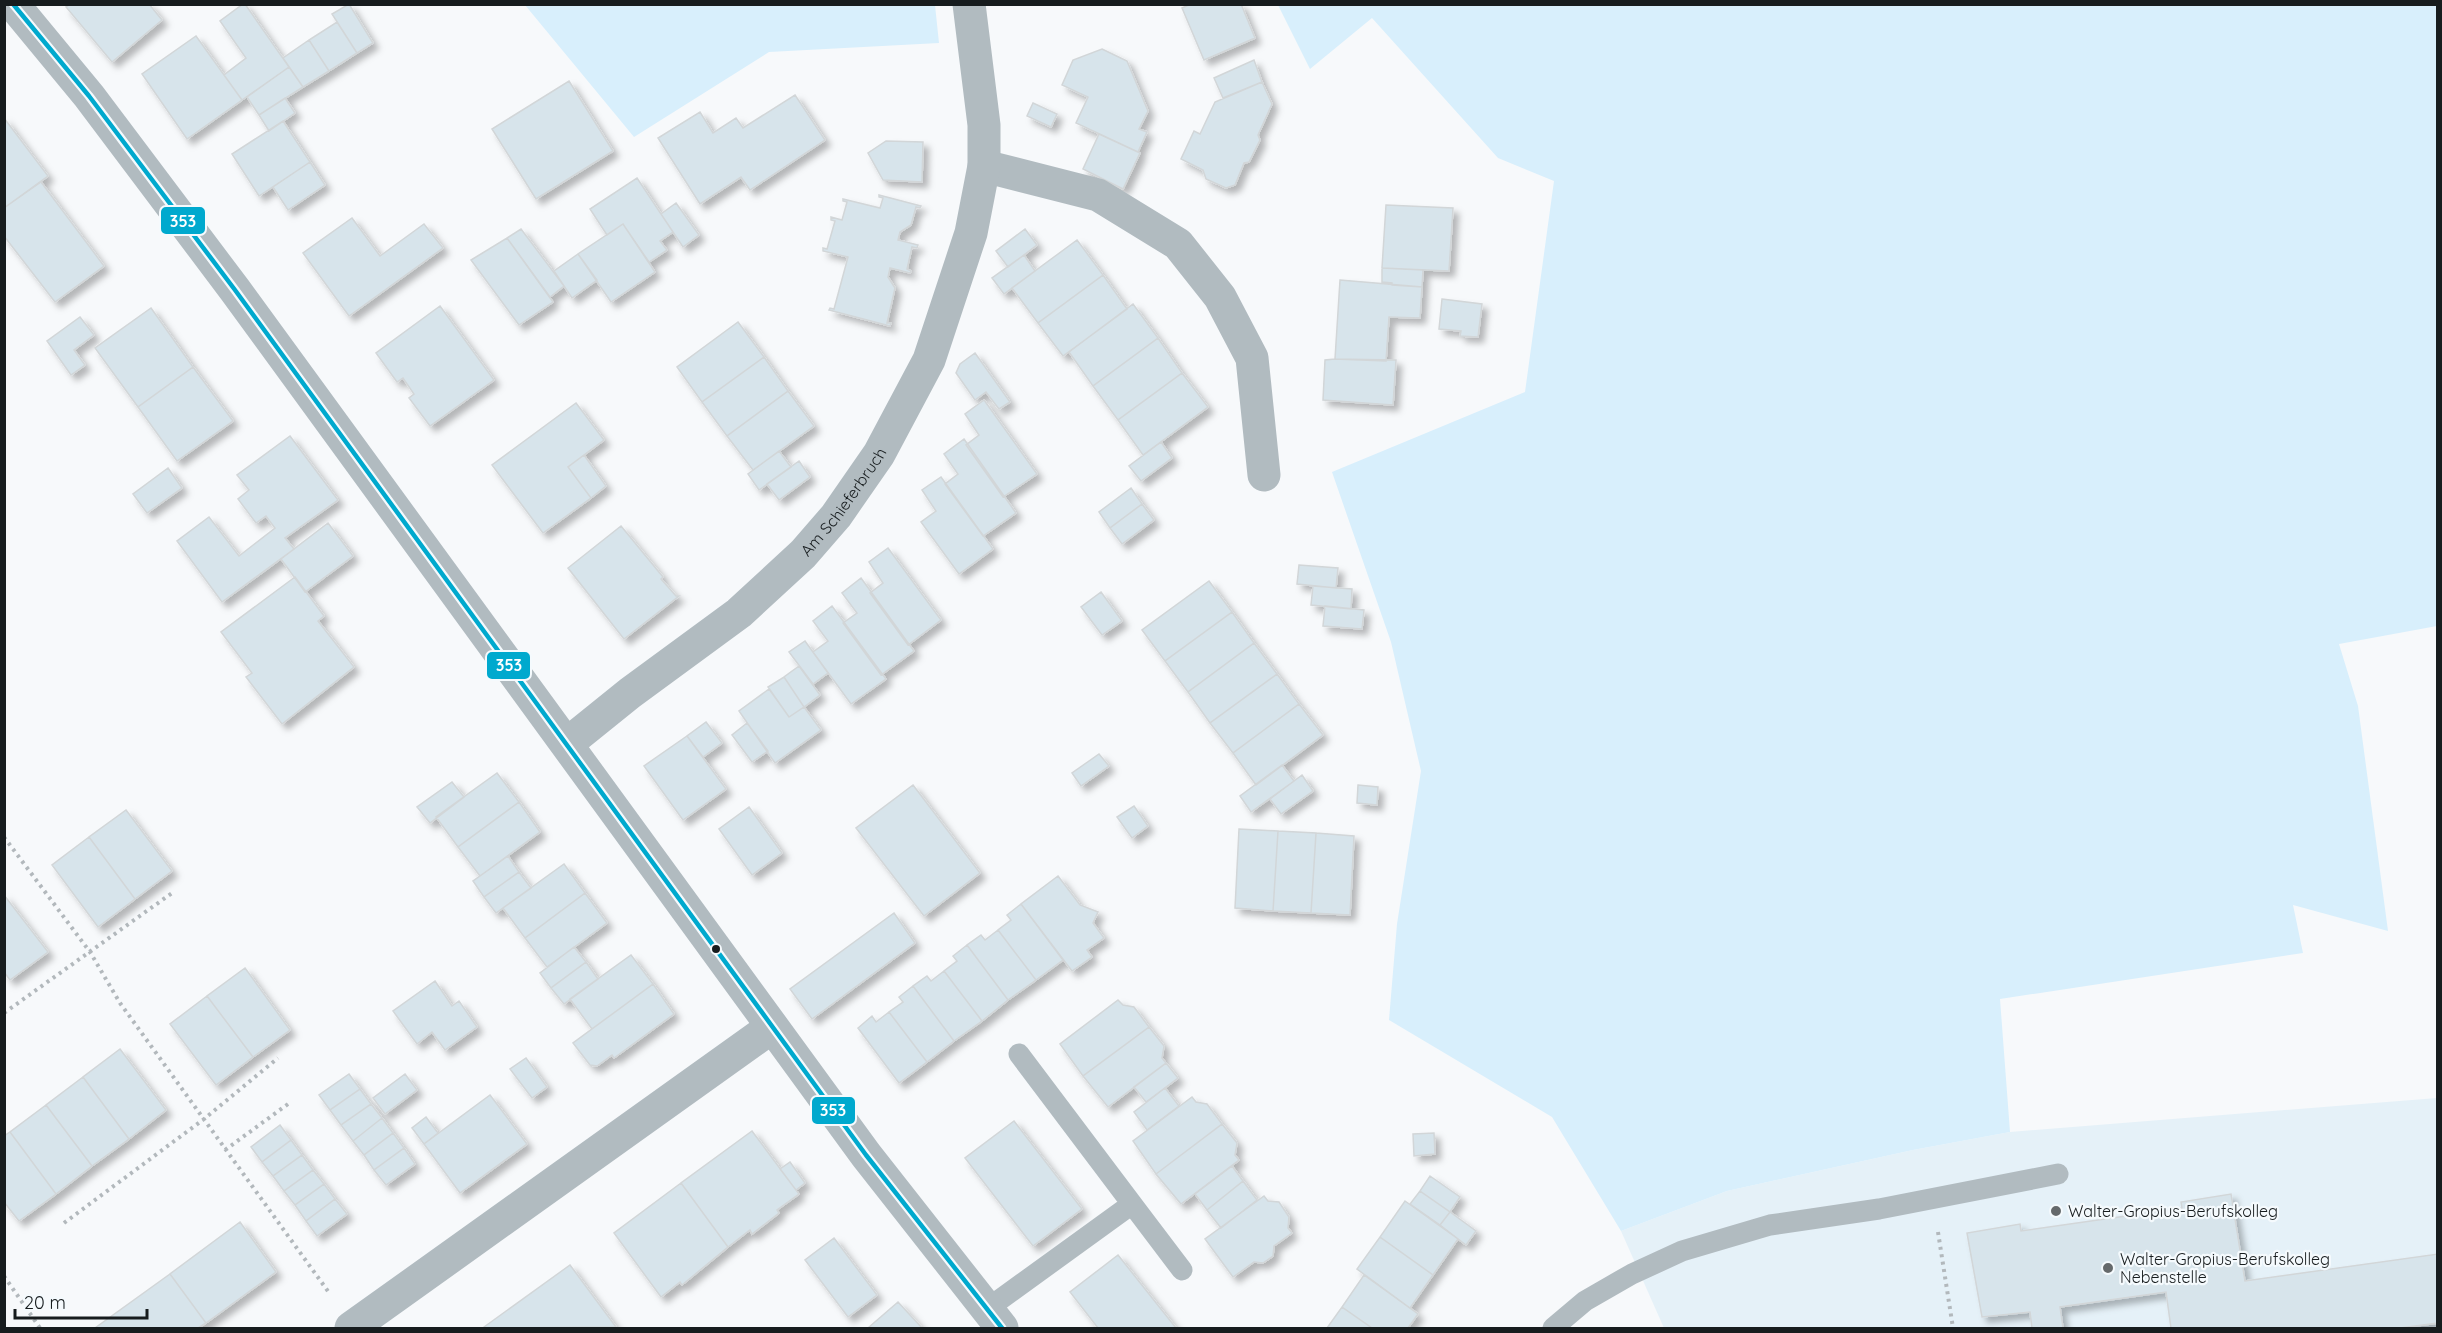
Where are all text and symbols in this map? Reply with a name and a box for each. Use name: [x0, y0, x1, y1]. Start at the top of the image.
line badge: 353: [160, 206, 206, 235]
text: 353: [170, 211, 196, 231]
street label: Am Schieferbruch: [796, 444, 891, 560]
line badge: 353: [486, 651, 531, 680]
text: 353: [496, 655, 522, 675]
unlabelled marker: [710, 943, 722, 955]
line badge: 353: [811, 1096, 856, 1125]
text: 353: [820, 1100, 846, 1120]
place label: Walter-Gropius-Berufskolleg: [2068, 1201, 2278, 1221]
marker: Walter-Gropius-Berufskolleg: [2049, 1204, 2063, 1218]
place label: Walter-Gropius-Berufskolleg Nebenstelle: [2120, 1249, 2330, 1287]
marker: Walter-Gropius-Berufskolleg Nebenstelle: [2101, 1261, 2115, 1275]
scale bar: [15, 1282, 147, 1320]
text: 20 m: [24, 1291, 66, 1314]

